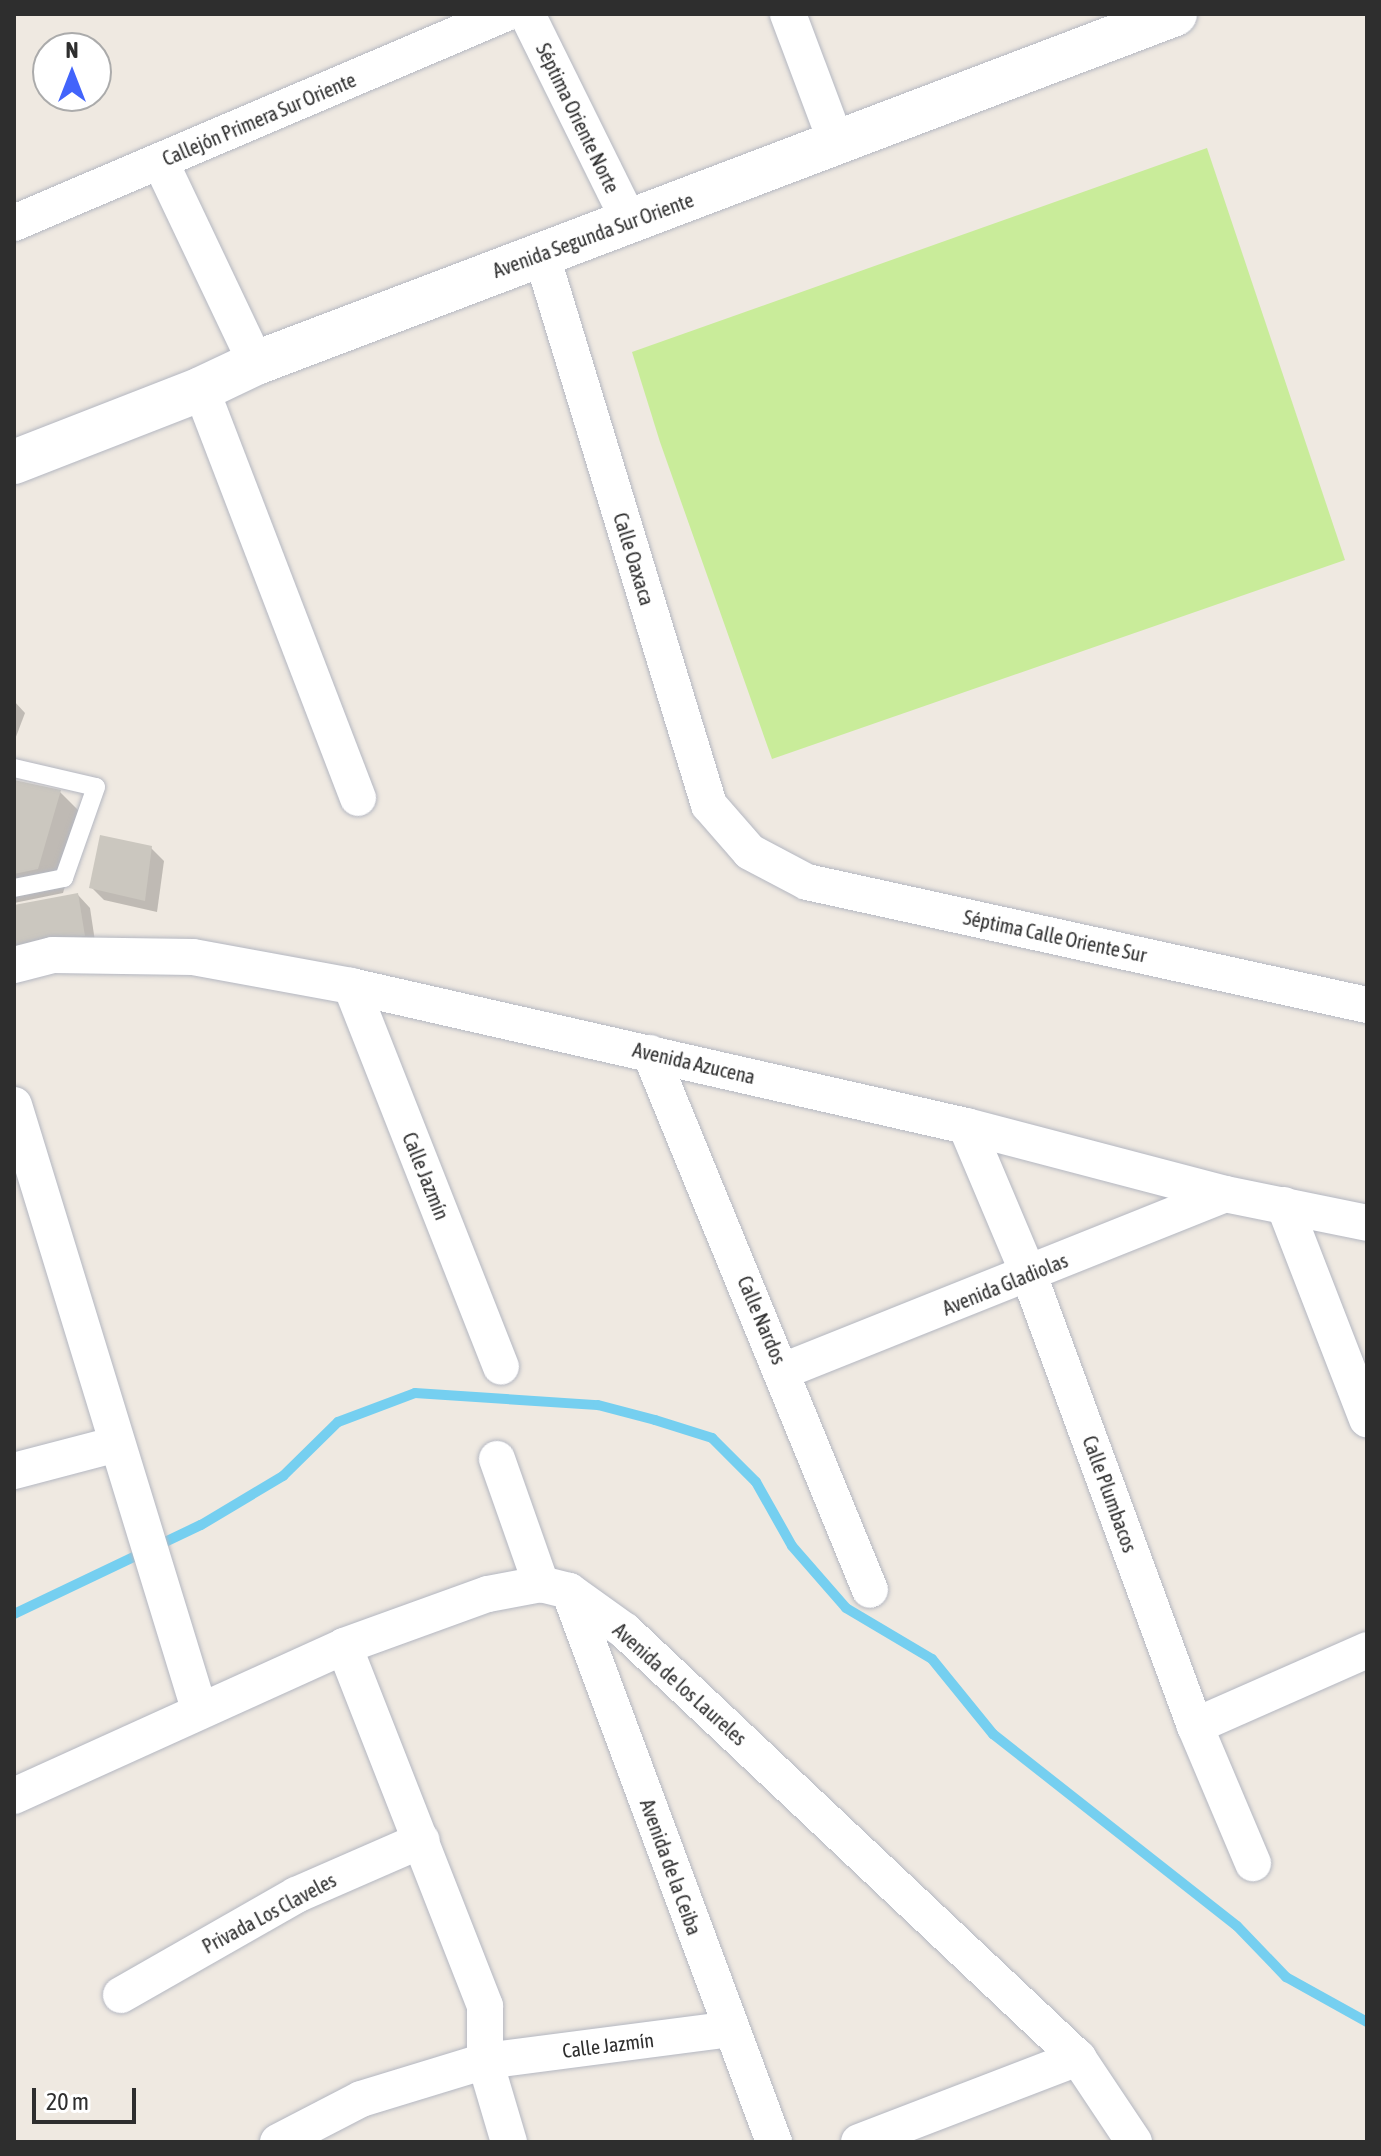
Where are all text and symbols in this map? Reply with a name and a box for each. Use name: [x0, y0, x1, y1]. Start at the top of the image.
north arrow: [32, 32, 112, 112]
text: N: [66, 37, 78, 63]
street label: Séptima Oriente Norte: [531, 39, 625, 197]
street label: Callejón Primera Sur Oriente: [159, 67, 359, 171]
street label: Avenida Segunda Sur Oriente: [489, 187, 697, 283]
street label: Calle Oaxaca: [609, 510, 659, 608]
street label: Séptima Calle Oriente Sur: [961, 905, 1149, 967]
street label: Avenida Azucena: [630, 1037, 758, 1089]
street label: Calle Jazmín: [398, 1129, 454, 1223]
street label: Avenida Gladiolas: [939, 1248, 1071, 1320]
street label: Calle Nardos: [733, 1272, 791, 1368]
street label: Calle Plumbacos: [1078, 1432, 1142, 1556]
street label: Avenida de los Laureles: [608, 1618, 752, 1750]
street label: Avenida de la Ceiba: [635, 1796, 707, 1938]
street label: Privada Los Claveles: [198, 1868, 340, 1958]
street label: Calle Jazmín: [561, 2027, 655, 2063]
scale bar: [36, 2072, 140, 2122]
text: 20 m: [46, 2088, 89, 2115]

